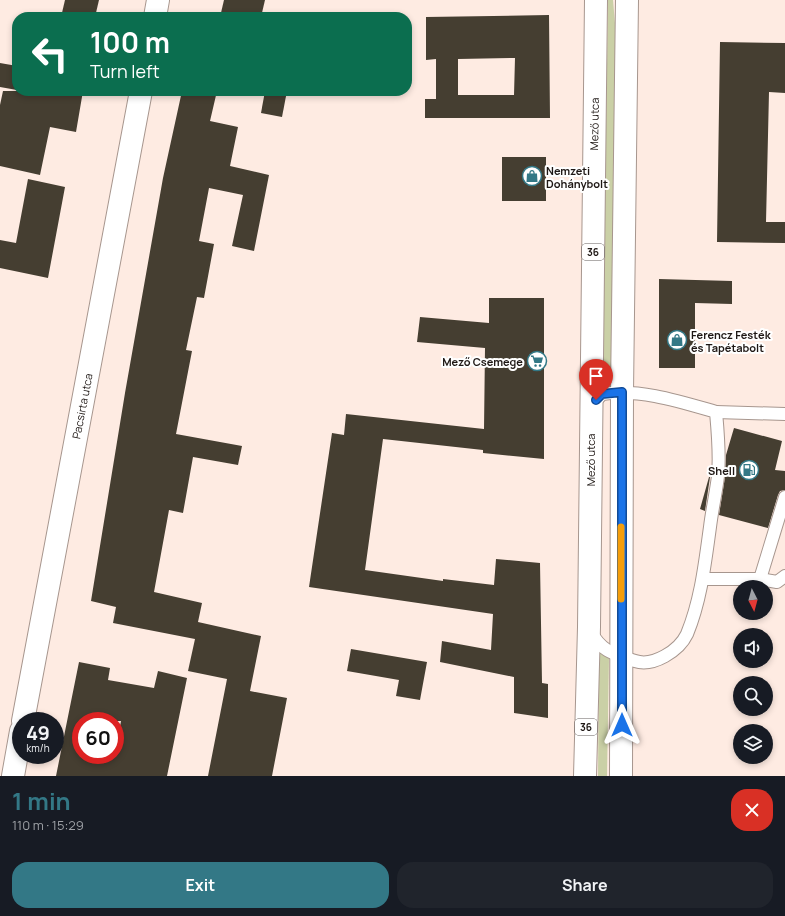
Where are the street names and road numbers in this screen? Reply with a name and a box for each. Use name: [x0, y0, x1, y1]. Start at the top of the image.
street label: Mező utca: [586, 98, 602, 150]
road number: 36: [582, 244, 604, 260]
street label: Pacsirta utca: [68, 372, 96, 440]
street label: Mező utca: [583, 434, 598, 486]
road number: 36: [575, 719, 597, 735]

